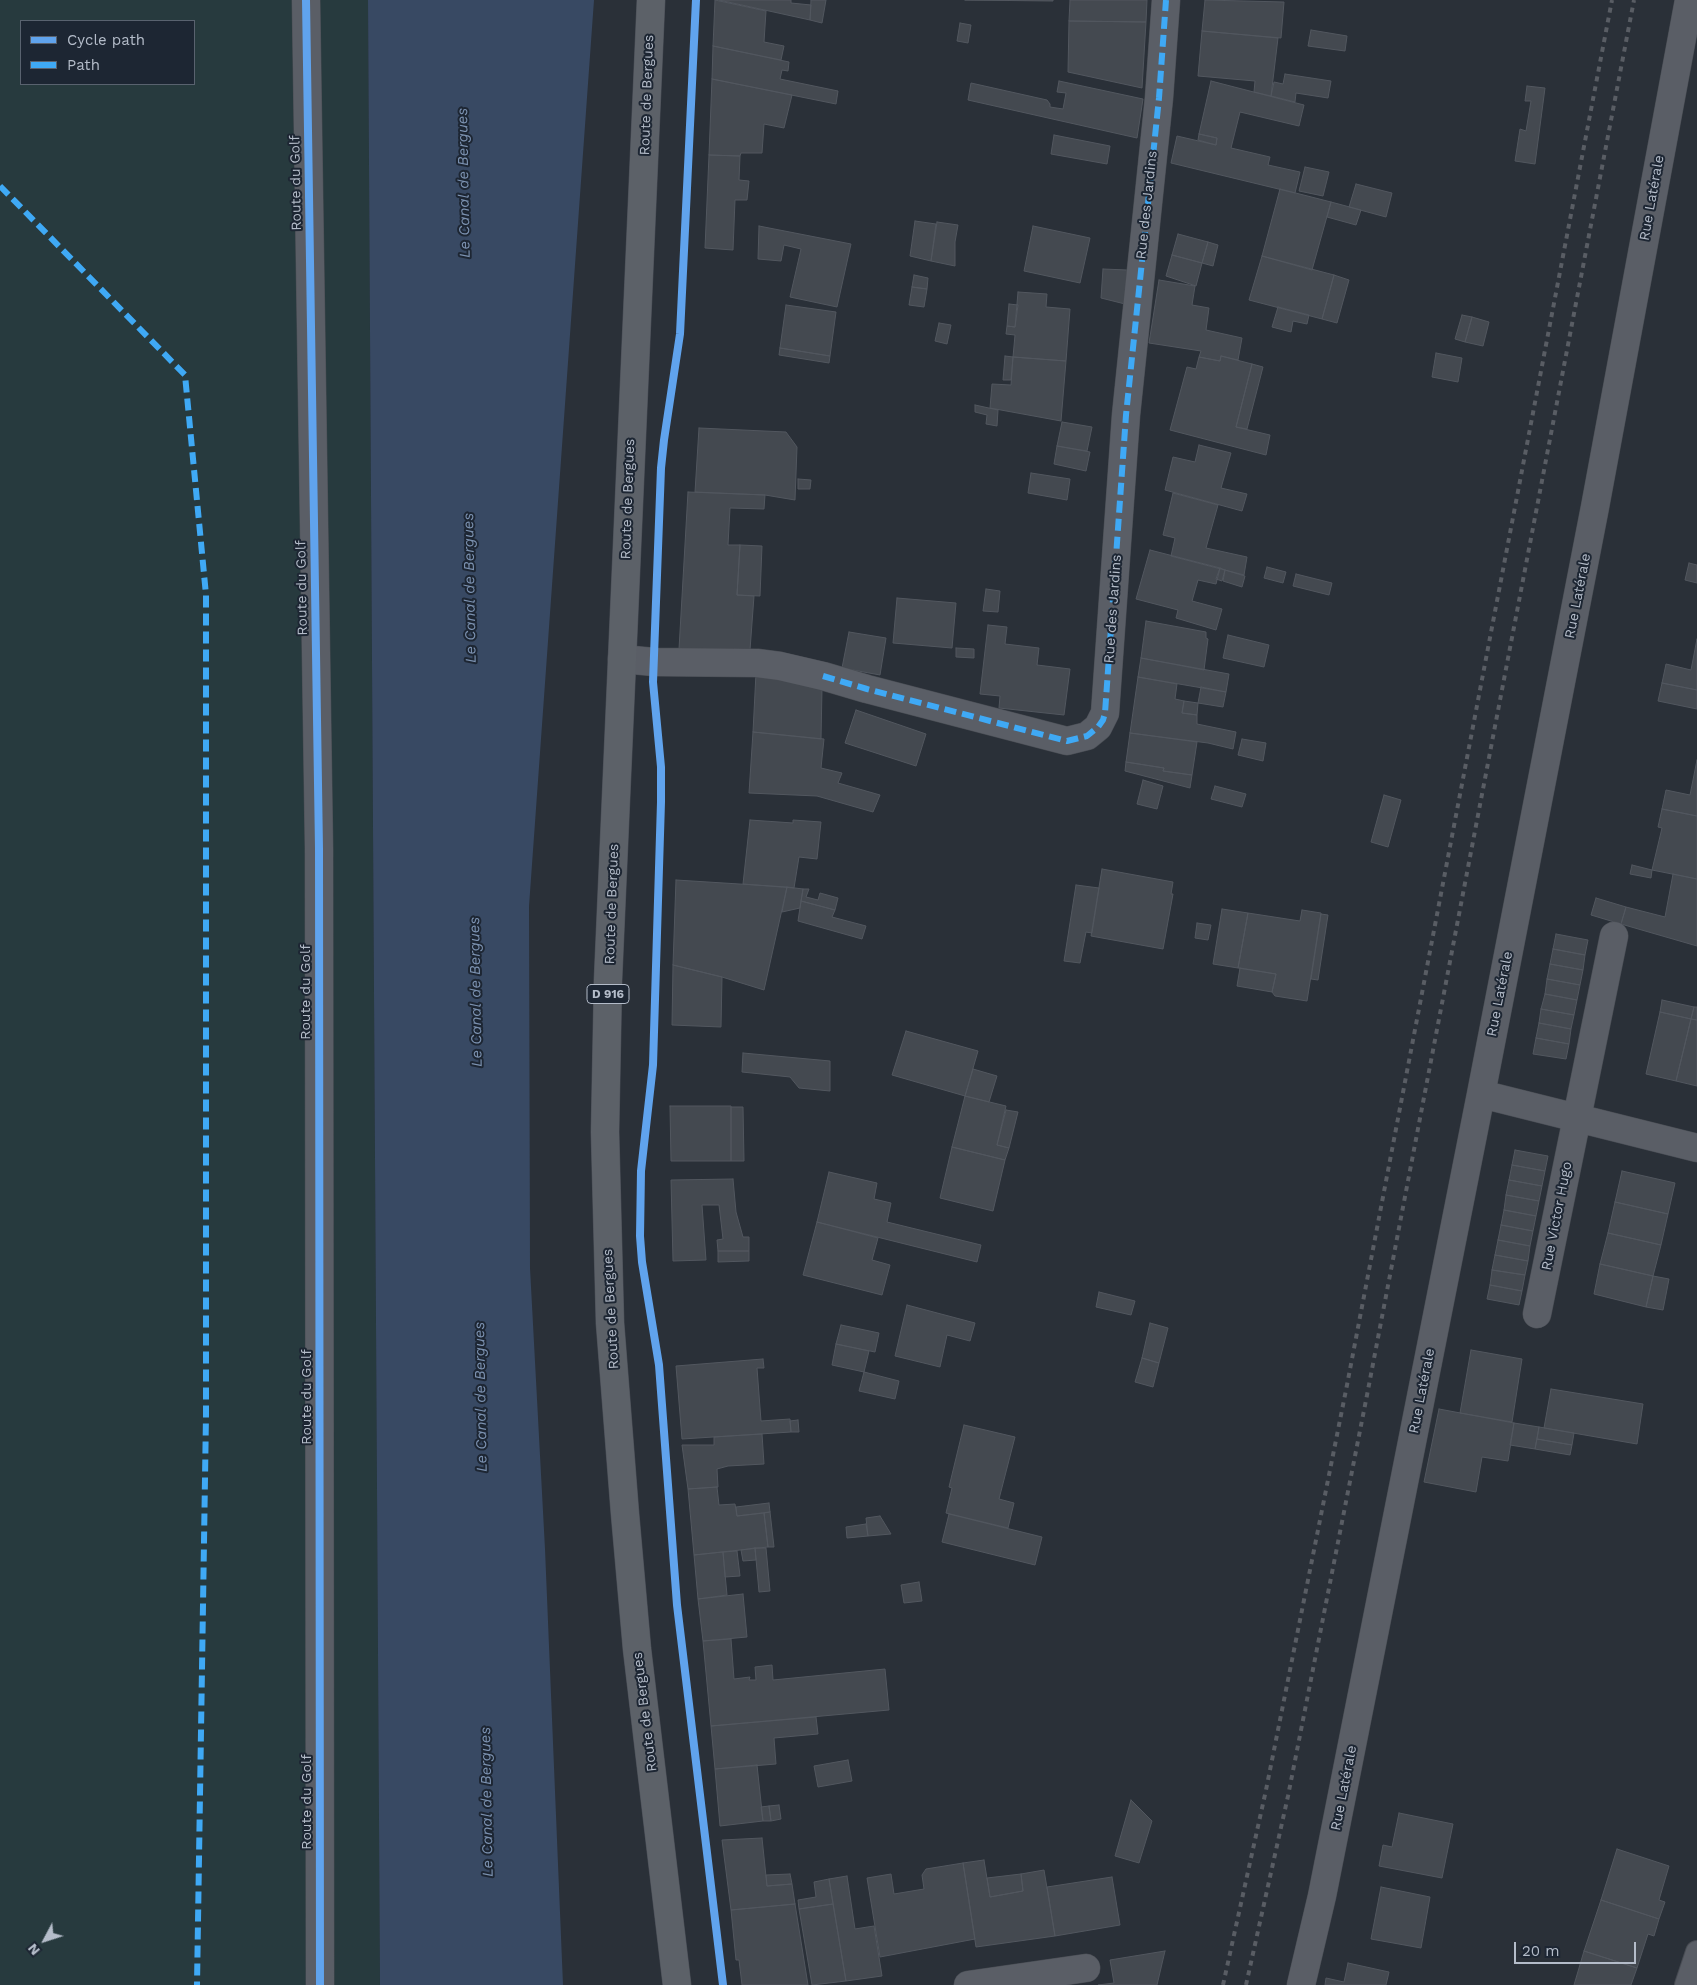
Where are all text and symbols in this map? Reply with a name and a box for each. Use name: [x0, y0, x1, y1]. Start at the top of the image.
legend: [20, 20, 195, 85]
text: Cycle path: [67, 31, 145, 49]
street label: Route de Bergues: [637, 34, 657, 156]
text: Path: [67, 56, 100, 74]
water label: Le Canal de Bergues: [454, 108, 474, 258]
street label: Route du Golf: [287, 135, 305, 231]
street label: Rue des Jardins: [1133, 150, 1161, 260]
street label: Rue Latérale: [1636, 154, 1668, 242]
street label: Route de Bergues: [618, 438, 638, 560]
water label: Le Canal de Bergues: [460, 513, 480, 663]
street label: Route du Golf: [293, 540, 311, 636]
street label: Rue Latérale: [1562, 552, 1594, 640]
street label: Rue des Jardins: [1101, 554, 1125, 664]
street label: Route de Bergues: [602, 843, 622, 965]
water label: Le Canal de Bergues: [466, 917, 486, 1067]
street label: Route du Golf: [298, 944, 314, 1040]
street label: Rue Latérale: [1484, 950, 1516, 1038]
road number: D 916: [587, 984, 629, 1004]
street label: Rue Victor Hugo: [1538, 1160, 1576, 1272]
street label: Route de Bergues: [599, 1248, 623, 1370]
water label: Le Canal de Bergues: [471, 1322, 491, 1472]
street label: Rue Latérale: [1406, 1347, 1438, 1435]
street label: Route du Golf: [299, 1349, 315, 1445]
street label: Route de Bergues: [629, 1651, 661, 1773]
water label: Le Canal de Bergues: [477, 1727, 497, 1877]
street label: Rue Latérale: [1328, 1744, 1360, 1832]
street label: Route du Golf: [299, 1754, 315, 1850]
north arrow: [20, 1915, 70, 1965]
scale bar: [1517, 1932, 1640, 1964]
text: N: [24, 1941, 43, 1959]
text: 20 m: [1522, 1942, 1560, 1960]

